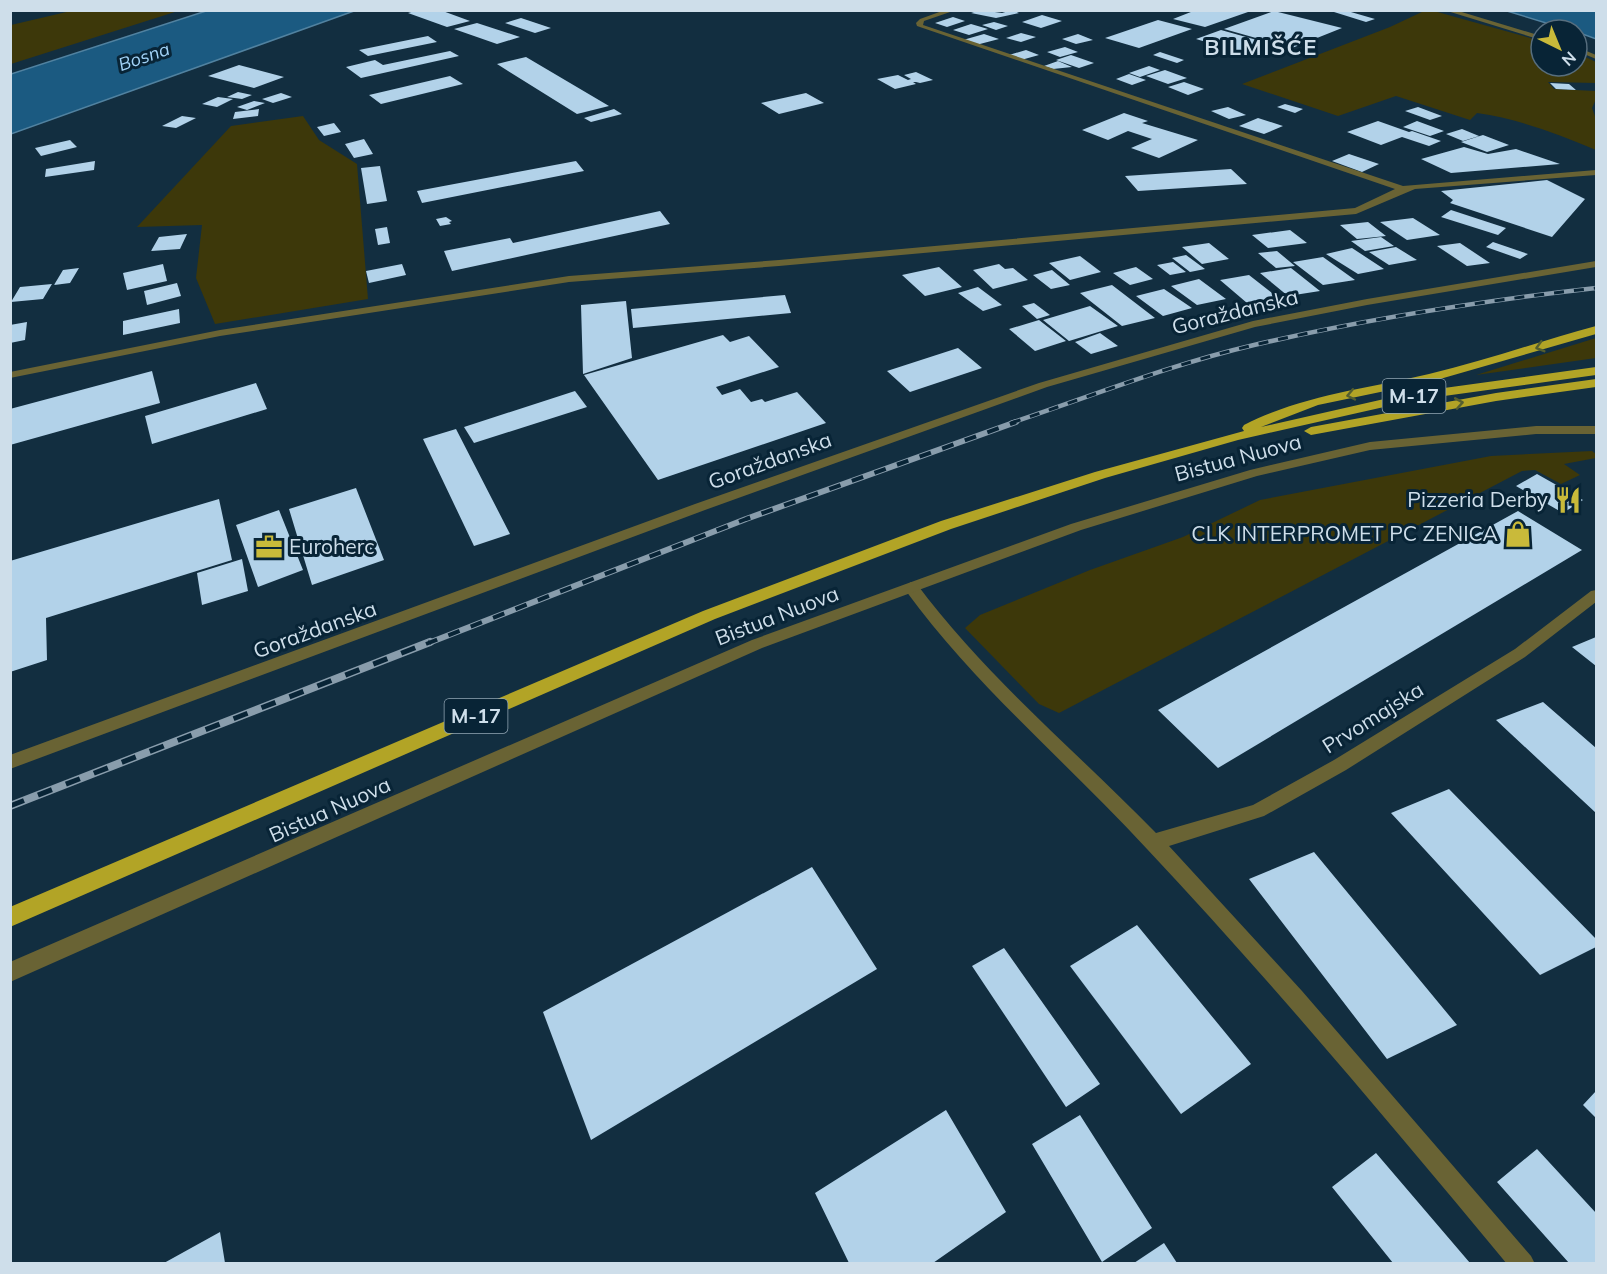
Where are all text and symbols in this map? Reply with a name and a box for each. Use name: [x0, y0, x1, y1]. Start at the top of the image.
north arrow: [1529, 18, 1589, 78]
district label: BILMIŠĆE: [1204, 33, 1318, 61]
water label: Bosna: [115, 37, 173, 76]
text: N: [1558, 48, 1580, 70]
street label: Goraždanska: [1169, 283, 1301, 339]
one-way arrow: [1535, 340, 1546, 352]
road number: M-17: [1382, 379, 1446, 413]
one-way arrow: [1347, 387, 1357, 400]
one-way arrow: [1454, 398, 1463, 410]
street label: Goraždanska: [704, 426, 835, 494]
street label: Bistua Nuova: [1171, 428, 1304, 486]
restaurant icon: Pizzeria Derby: [1553, 485, 1583, 515]
place label: Pizzeria Derby: [1407, 486, 1548, 512]
shop icon: CLK INTERPROMET PC ZENICA: [1503, 519, 1533, 549]
place label: CLK INTERPROMET PC ZENICA: [1191, 520, 1499, 546]
office icon: Euroherc: [254, 532, 284, 562]
place label: Euroherc: [289, 533, 375, 559]
street label: Bistua Nuova: [711, 580, 842, 651]
street label: Goraždanska: [249, 595, 380, 663]
street label: Prvomajska: [1317, 676, 1428, 759]
road number: M-17: [444, 699, 508, 733]
street label: Bistua Nuova: [265, 771, 394, 847]

